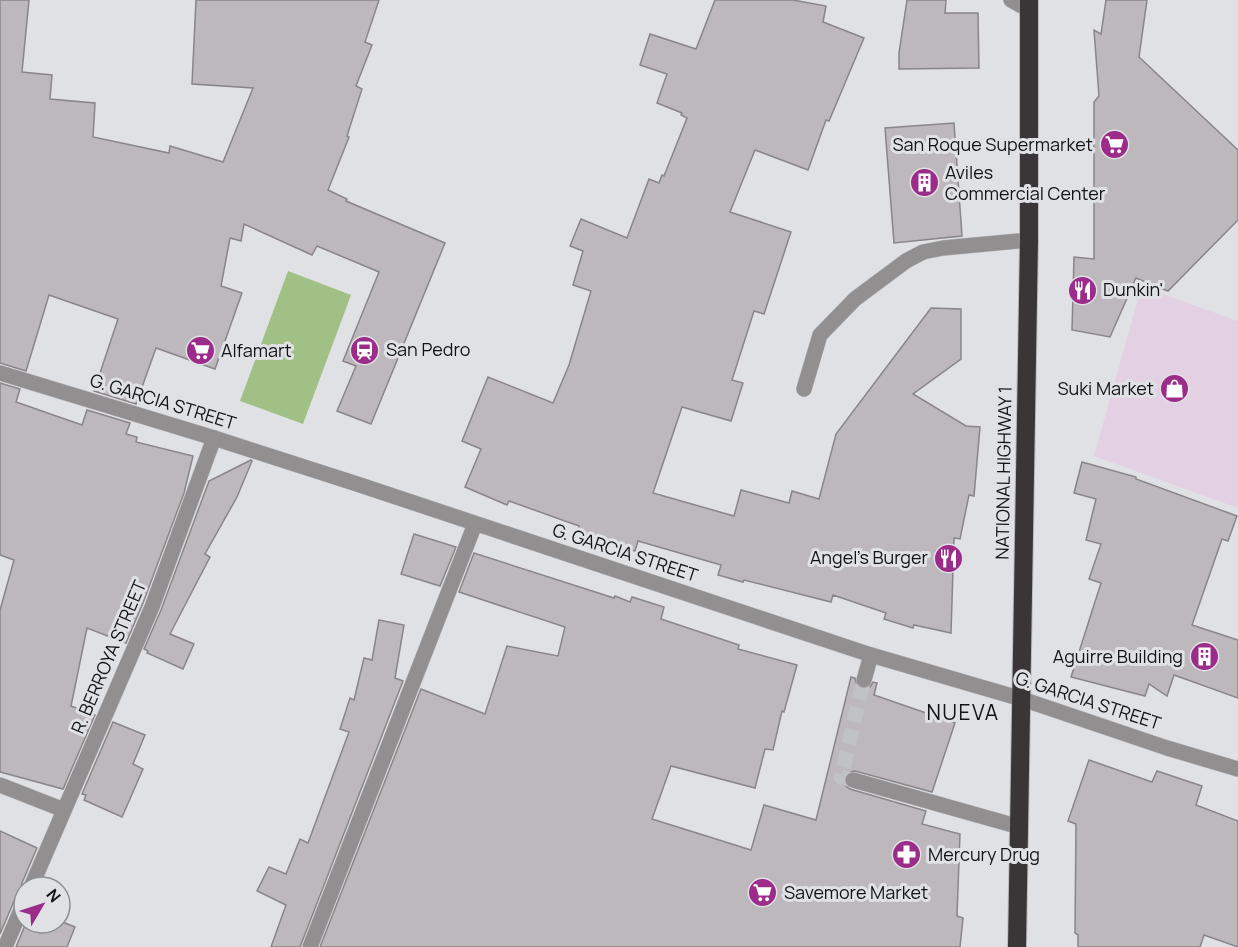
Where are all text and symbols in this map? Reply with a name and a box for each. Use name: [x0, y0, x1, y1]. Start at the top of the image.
supermarket icon: San Roque Supermarket: [1098, 129, 1130, 161]
place label: San Roque Supermarket: [892, 132, 1093, 156]
place label: Aviles Commercial Center: [945, 160, 1106, 205]
building icon: Aviles Commercial Center: [908, 167, 940, 199]
restaurant icon: Dunkin': [1066, 274, 1098, 306]
place label: Dunkin': [1103, 277, 1163, 301]
station icon: San Pedro: [349, 334, 381, 366]
supermarket icon: Alfamart: [184, 335, 216, 367]
place label: San Pedro: [386, 337, 470, 361]
place label: Alfamart: [221, 338, 292, 362]
street label: G. GARCIA STREET: [87, 367, 239, 435]
shop icon: Suki Market: [1159, 373, 1191, 405]
place label: Suki Market: [1057, 376, 1154, 400]
street label: NATIONAL HIGHWAY 1: [989, 386, 1017, 560]
street label: G. GARCIA STREET: [550, 517, 701, 587]
restaurant icon: Angel's Burger: [933, 542, 965, 574]
place label: Angel's Burger: [810, 545, 929, 569]
street label: R. BERROYA STREET: [65, 576, 151, 737]
building icon: Aguirre Building: [1188, 641, 1220, 673]
place label: Aguirre Building: [1053, 644, 1183, 668]
street label: G. GARCIA STREET: [1013, 665, 1164, 735]
district label: NUEVA: [926, 698, 1000, 726]
pharmacy icon: Mercury Drug: [891, 839, 923, 871]
place label: Mercury Drug: [928, 842, 1040, 866]
north arrow: [12, 875, 72, 935]
supermarket icon: Savemore Market: [747, 877, 779, 909]
place label: Savemore Market: [784, 880, 928, 904]
text: N: [41, 884, 66, 907]

